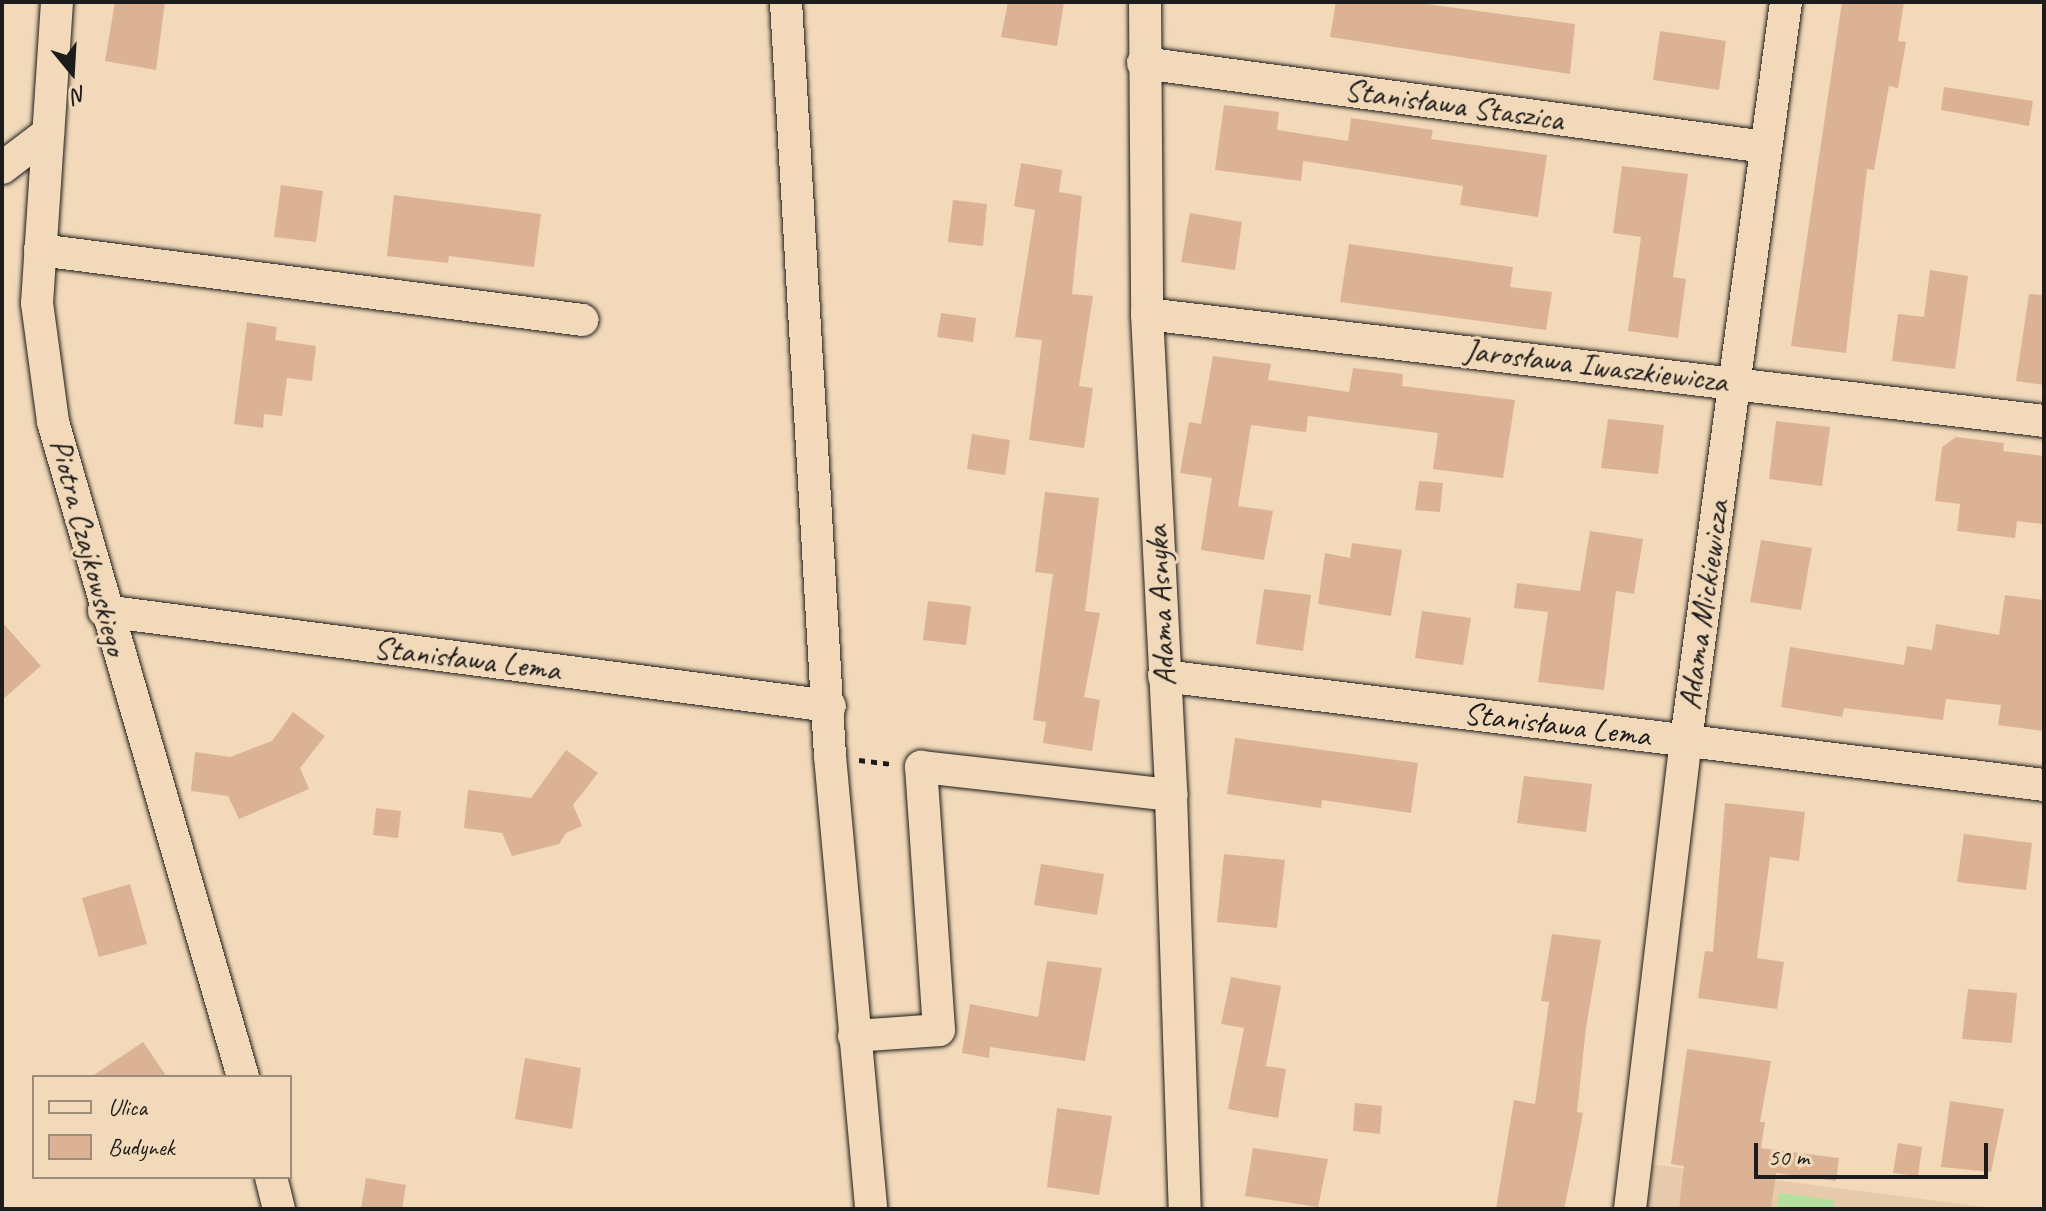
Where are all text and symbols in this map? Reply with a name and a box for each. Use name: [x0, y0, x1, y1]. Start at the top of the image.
north arrow: [32, 32, 112, 112]
street label: Stanisława Staszica: [1341, 71, 1567, 139]
text: N: [69, 79, 90, 110]
street label: Jarosława Iwaszkiewicza: [1463, 331, 1729, 401]
street label: Piotra Czajkowskiego: [41, 434, 135, 660]
street label: Adama Mickiewicza: [1670, 499, 1738, 711]
street label: Adama Asnyka: [1138, 525, 1184, 687]
street label: Stanisława Lema: [373, 629, 561, 689]
street label: Stanisława Lema: [1463, 695, 1651, 755]
legend: [32, 1075, 292, 1179]
text: Ulica: [108, 1092, 147, 1122]
scale bar: [1758, 1127, 1992, 1177]
text: Budynek: [108, 1132, 174, 1162]
text: 50 m: [1768, 1142, 1809, 1172]

